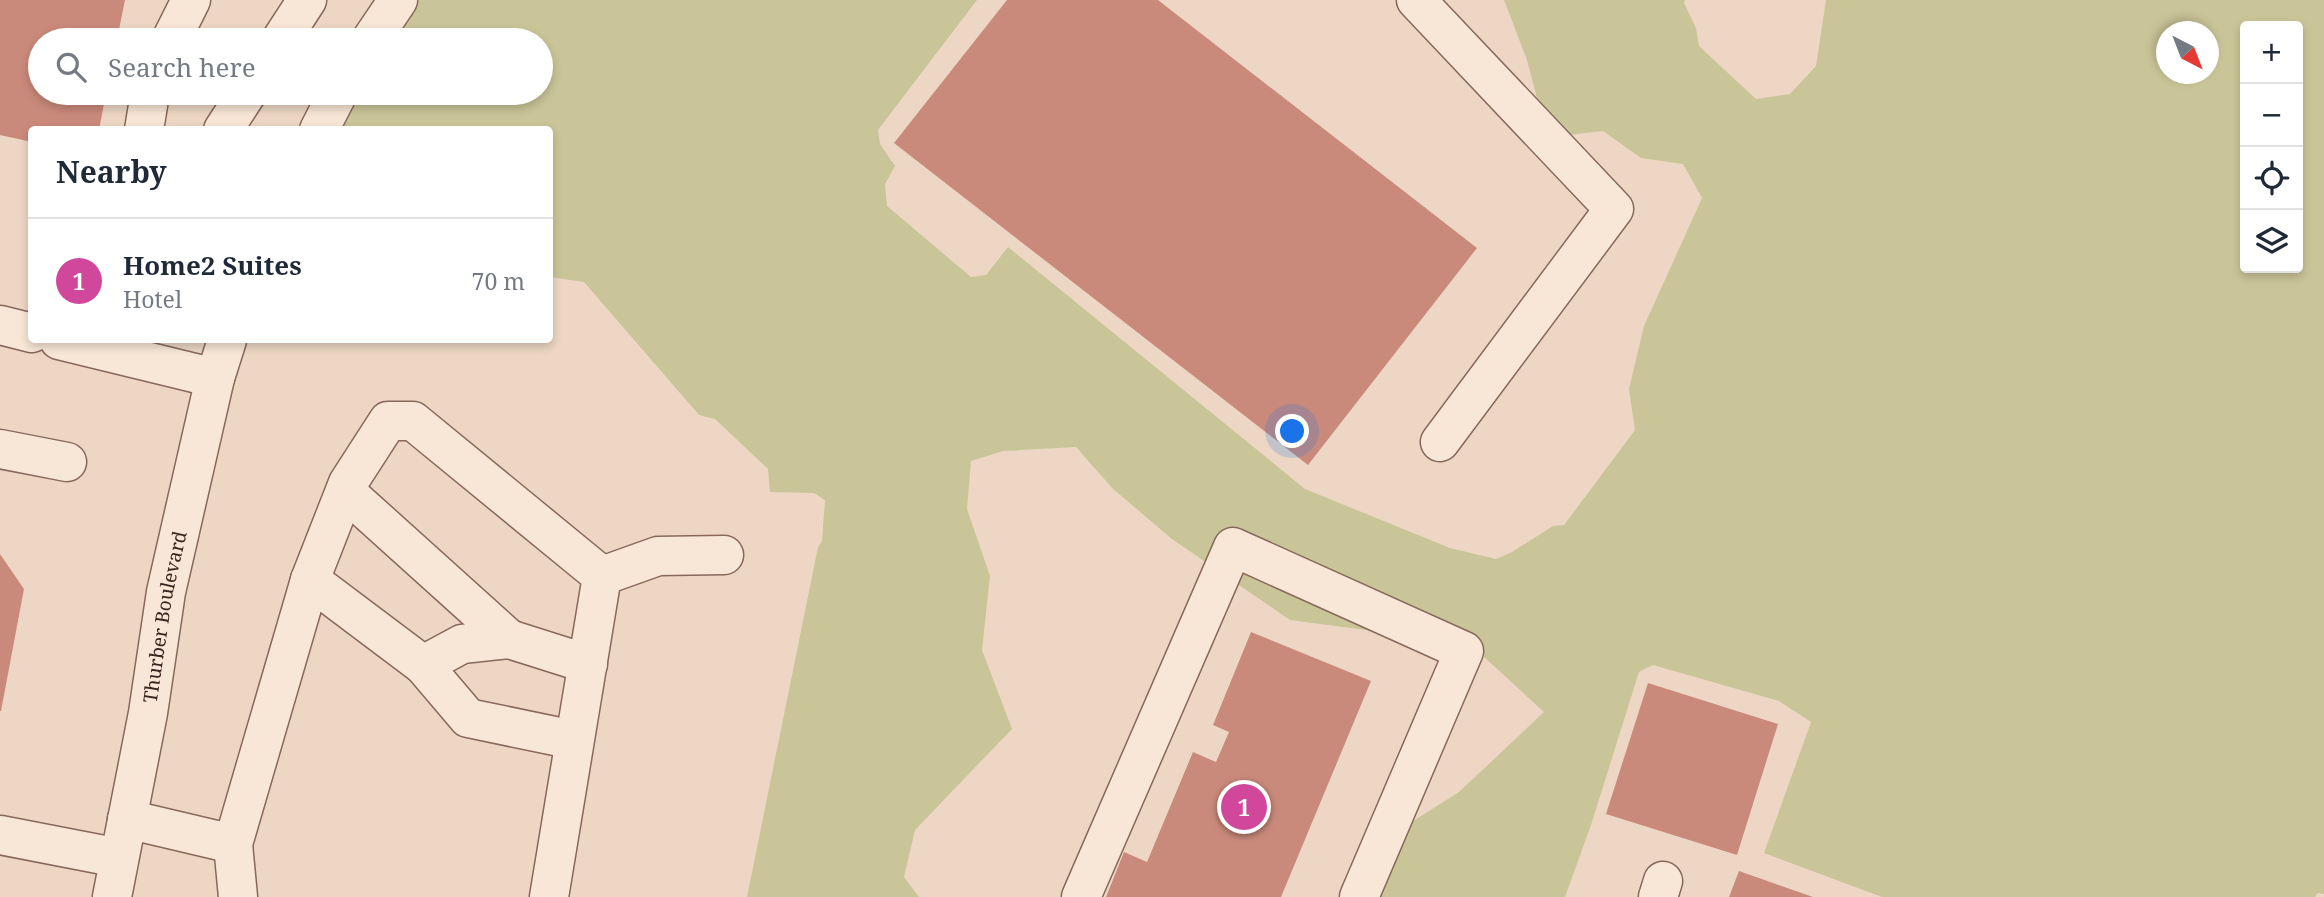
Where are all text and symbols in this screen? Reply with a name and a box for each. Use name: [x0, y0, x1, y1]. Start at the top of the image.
north arrow: [2156, 21, 2219, 84]
map controls: [2240, 21, 2303, 273]
button: +: [2240, 21, 2303, 84]
search box: [28, 28, 553, 105]
icon: search: [52, 48, 90, 86]
text: Search here: [108, 49, 256, 85]
button: −: [2240, 84, 2303, 147]
button: locate: [2240, 147, 2303, 210]
text: Nearby: [56, 151, 167, 192]
button: layers: [2240, 210, 2303, 273]
text: Home2 Suites: [123, 247, 302, 283]
text: 1: [73, 265, 86, 297]
text: 70 m: [472, 265, 525, 297]
text: Hotel: [123, 283, 182, 315]
your location: [1275, 414, 1309, 448]
street label: Thurber Boulevard: [137, 528, 193, 705]
pin: 1: [1221, 781, 1267, 833]

